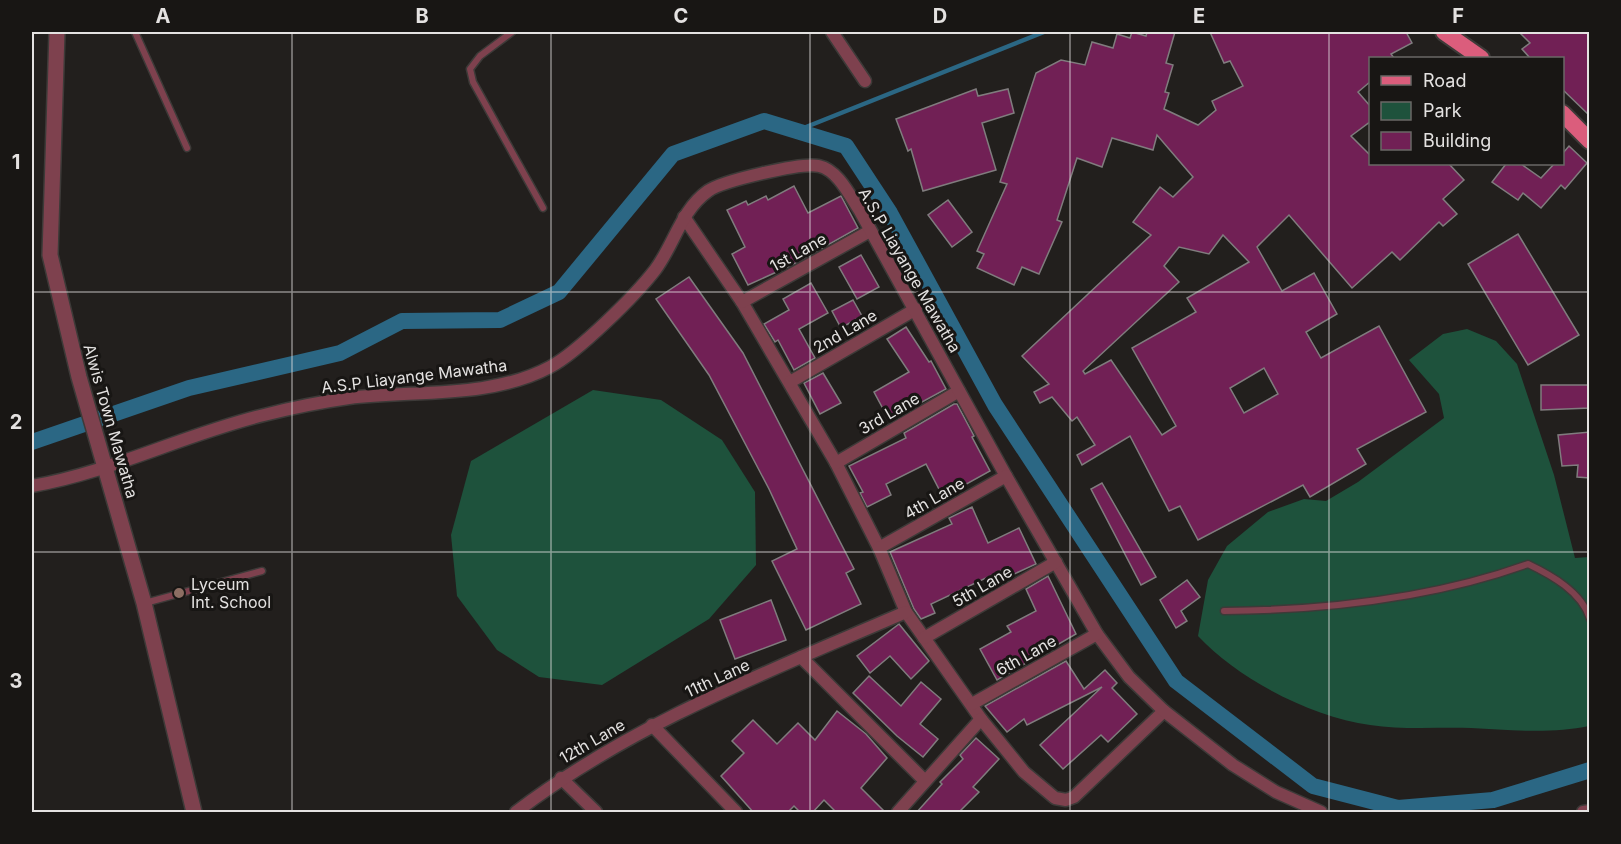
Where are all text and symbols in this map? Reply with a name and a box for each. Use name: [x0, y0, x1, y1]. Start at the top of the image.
text: A: [156, 4, 171, 28]
text: B: [415, 4, 429, 28]
text: C: [674, 4, 688, 28]
text: D: [933, 4, 947, 28]
text: E: [1193, 4, 1205, 28]
text: F: [1452, 4, 1464, 28]
legend: [1369, 57, 1564, 165]
text: Road: [1423, 70, 1466, 91]
text: Park: [1423, 100, 1462, 121]
text: Building: [1423, 130, 1491, 151]
text: 1: [12, 150, 20, 174]
street label: A.S.P Liayange Mawatha: [855, 184, 965, 356]
street label: 1st Lane: [766, 228, 830, 276]
street label: 2nd Lane: [810, 305, 880, 357]
street label: Alwis Town Mawatha: [79, 342, 143, 500]
street label: A.S.P Liayange Mawatha: [320, 355, 508, 397]
street label: 3rd Lane: [855, 388, 923, 438]
text: 2: [10, 410, 22, 434]
street label: 4th Lane: [900, 473, 968, 523]
street label: 5th Lane: [949, 561, 1015, 611]
place label: Lyceum Int. School: [191, 574, 271, 612]
marker: Lyceum Int. School: [172, 586, 186, 600]
street label: 6th Lane: [992, 630, 1060, 680]
street label: 11th Lane: [681, 654, 753, 702]
text: 3: [10, 669, 22, 693]
street label: 12th Lane: [556, 714, 628, 768]

